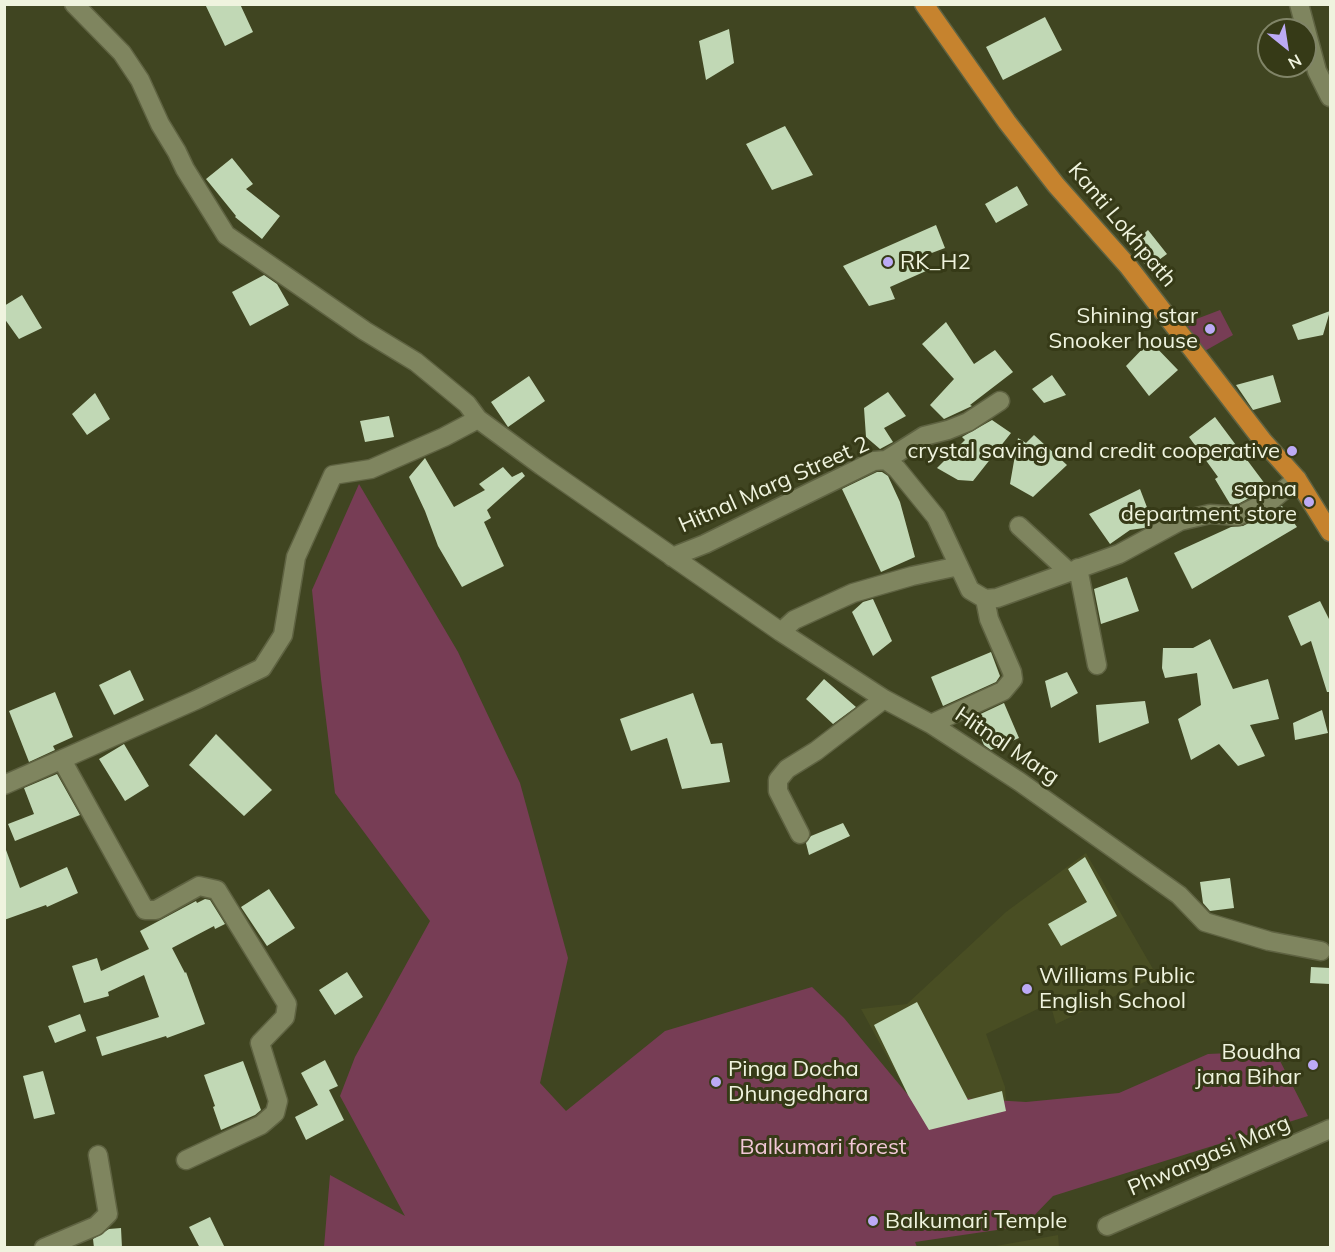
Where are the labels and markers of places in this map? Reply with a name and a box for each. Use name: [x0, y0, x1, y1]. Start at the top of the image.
place label: RK_H2: [900, 249, 971, 275]
marker: RK_H2: [881, 255, 895, 269]
place label: Shining star Snooker house: [1049, 303, 1198, 354]
marker: Shining star Snooker house: [1203, 322, 1217, 336]
place label: crystal saving and credit cooperative: [907, 438, 1280, 464]
marker: crystal saving and credit cooperative: [1285, 444, 1299, 458]
place label: sapna department store: [1121, 476, 1297, 528]
marker: sapna department store: [1302, 495, 1316, 509]
place label: Williams Public English School: [1039, 963, 1195, 1014]
marker: Williams Public English School: [1020, 982, 1034, 996]
place label: Boudha jana Bihar: [1196, 1039, 1301, 1090]
place label: Pinga Docha Dhungedhara: [728, 1056, 869, 1108]
marker: Boudha jana Bihar: [1306, 1058, 1320, 1072]
marker: Pinga Docha Dhungedhara: [709, 1075, 723, 1089]
place label: Balkumari Temple: [885, 1208, 1067, 1234]
marker: Balkumari Temple: [866, 1214, 880, 1228]

